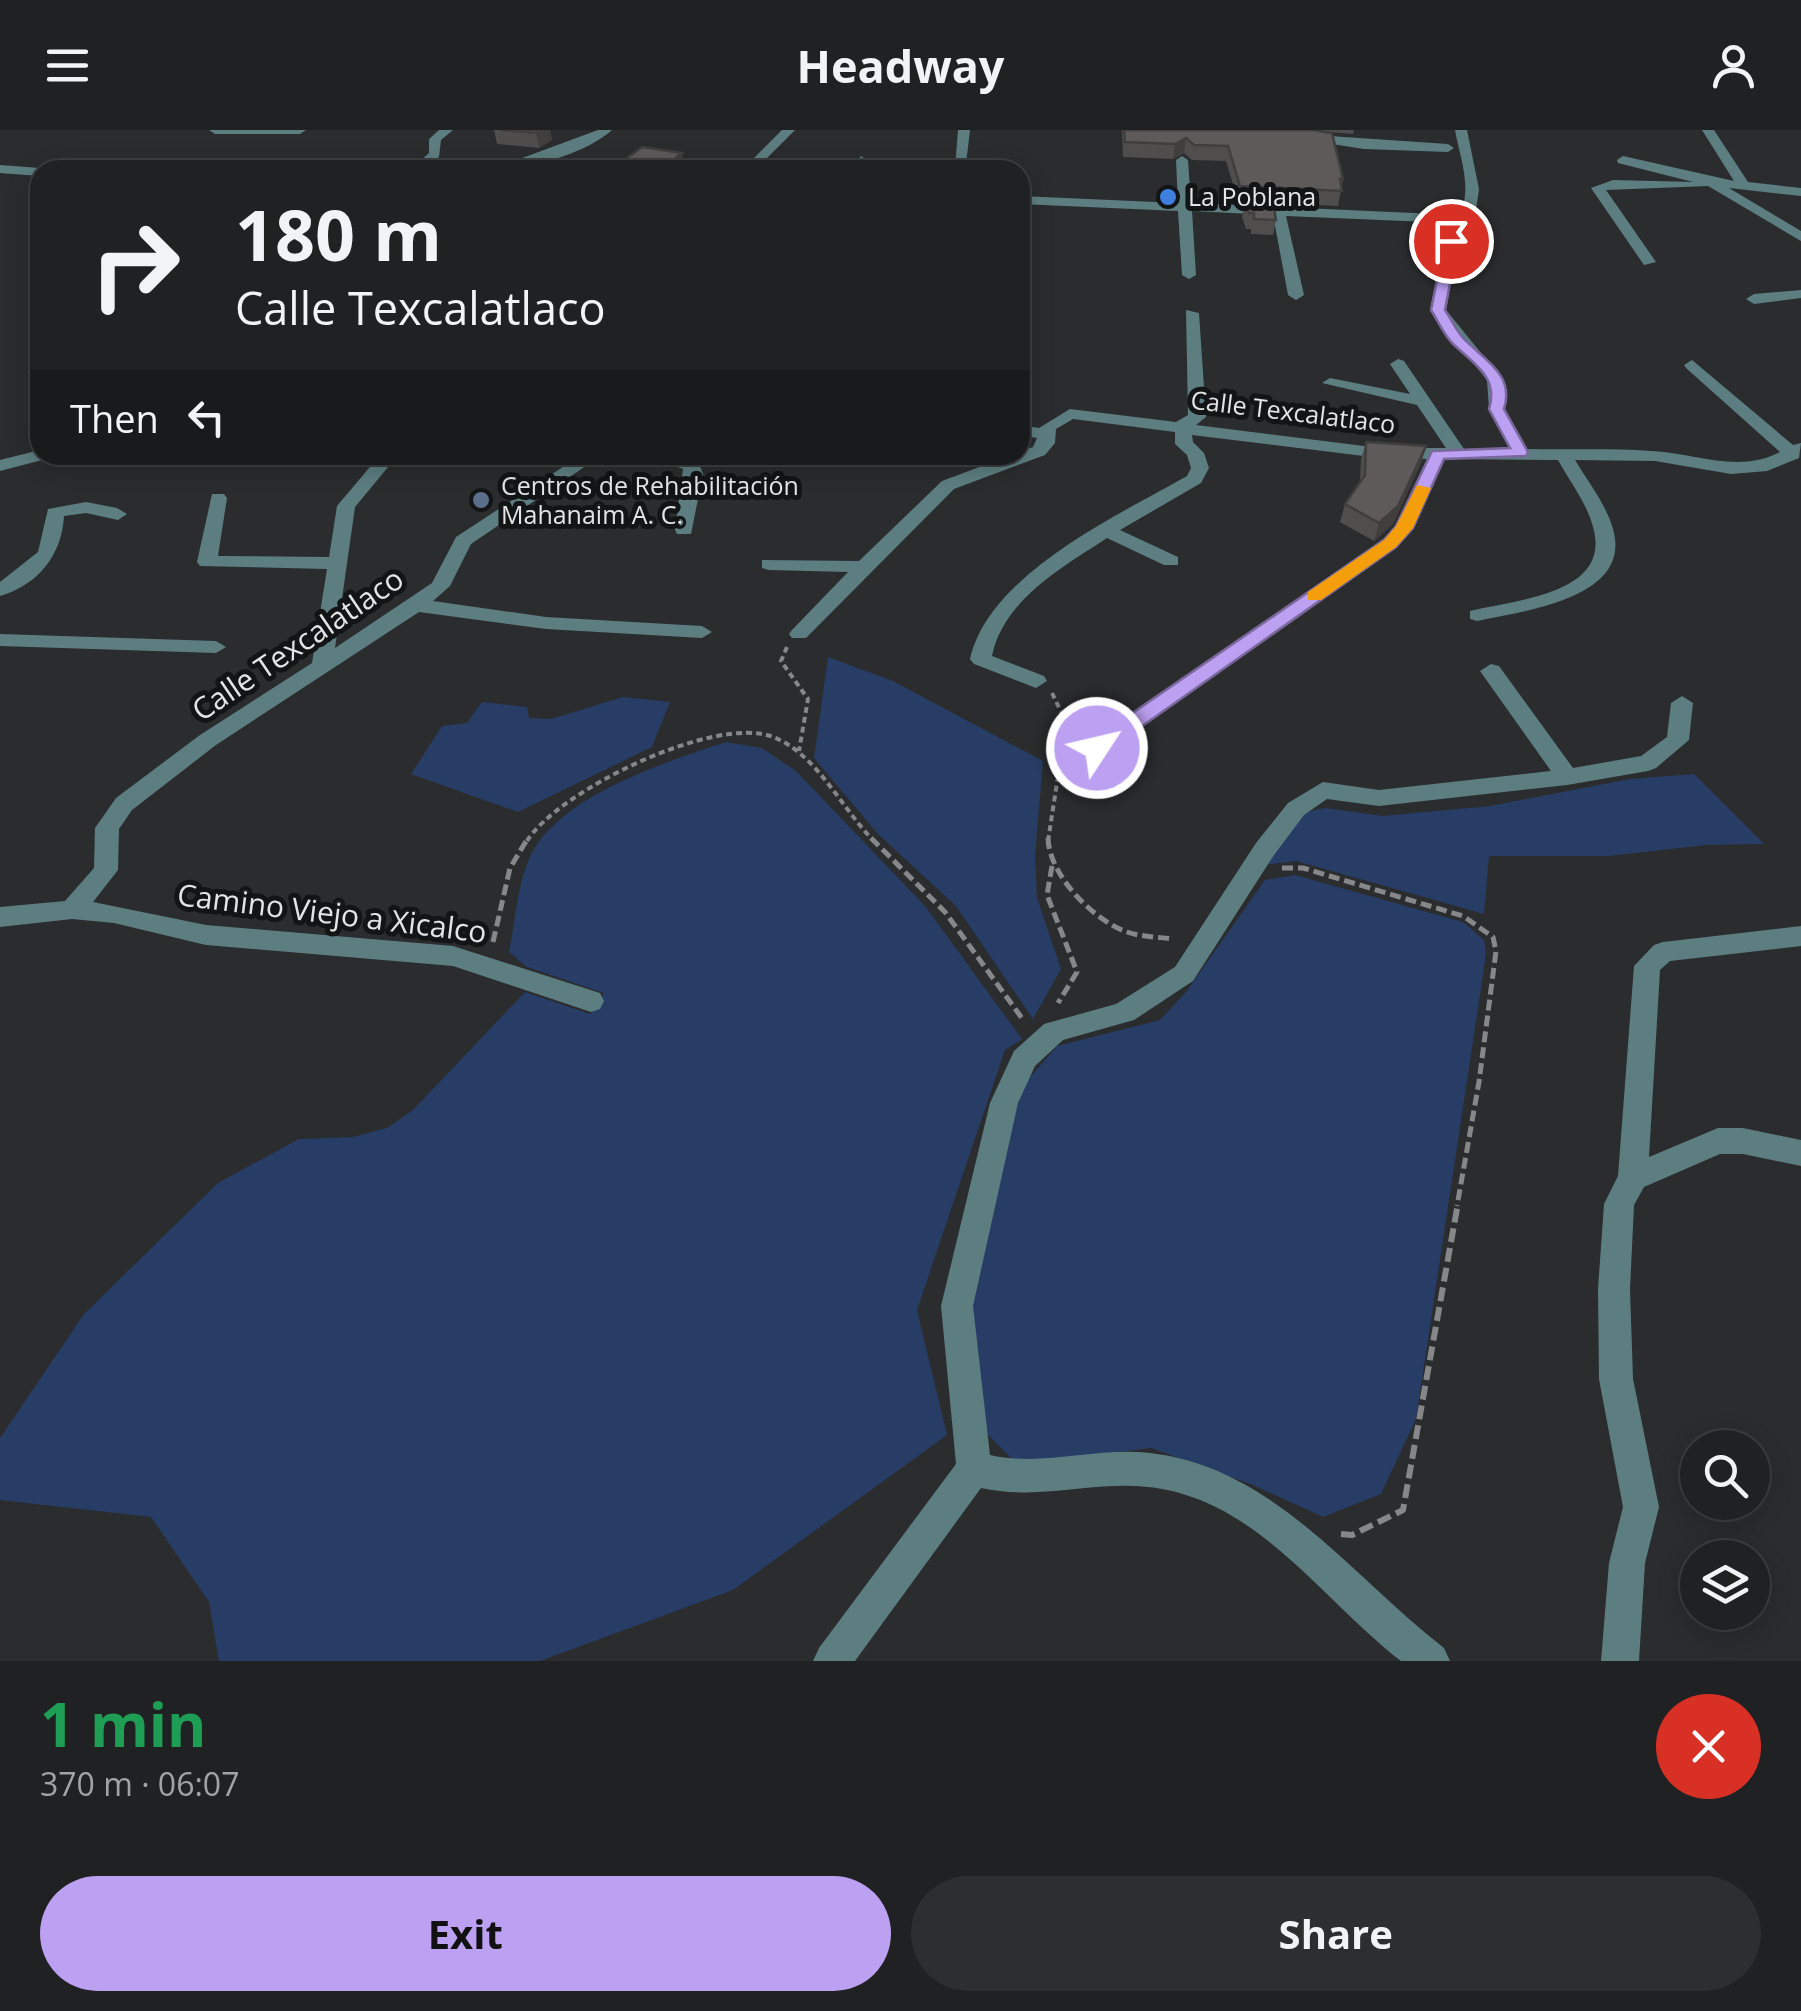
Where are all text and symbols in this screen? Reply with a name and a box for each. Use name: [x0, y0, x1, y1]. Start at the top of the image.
text: Headway: [797, 35, 1004, 96]
icon: menu: [40, 38, 95, 93]
icon: person: [1706, 38, 1761, 93]
place label: La Poblana: [1188, 179, 1316, 213]
text: 180 m: [235, 186, 442, 282]
marker: La Poblana: [1157, 186, 1179, 208]
pin: [1409, 199, 1494, 284]
icon: right: [70, 200, 200, 330]
icon: arrive: [1424, 214, 1479, 269]
text: Calle Texcalatlaco: [235, 277, 606, 338]
street label: Calle Texcalatlaco: [1189, 382, 1397, 440]
icon: left: [179, 390, 234, 445]
text: Then: [70, 392, 159, 444]
place label: Centros de Rehabilitación Mahanaim A. C.: [501, 468, 799, 531]
marker: Centros de Rehabilitación Mahanaim A. C.: [470, 489, 492, 511]
street label: Calle Texcalatlaco: [183, 558, 411, 730]
position arrow: [1045, 696, 1149, 800]
street label: Camino Viejo a Xicalco: [175, 873, 489, 952]
map controls: [1680, 1430, 1770, 1630]
button: search: [1680, 1430, 1770, 1520]
button: layers: [1680, 1540, 1770, 1630]
text: 1 min: [40, 1683, 207, 1765]
button: close: [1656, 1694, 1761, 1799]
text: 370 m · 06:07: [40, 1762, 239, 1805]
button: Exit: [40, 1876, 891, 1991]
button: Share: [911, 1876, 1761, 1991]

